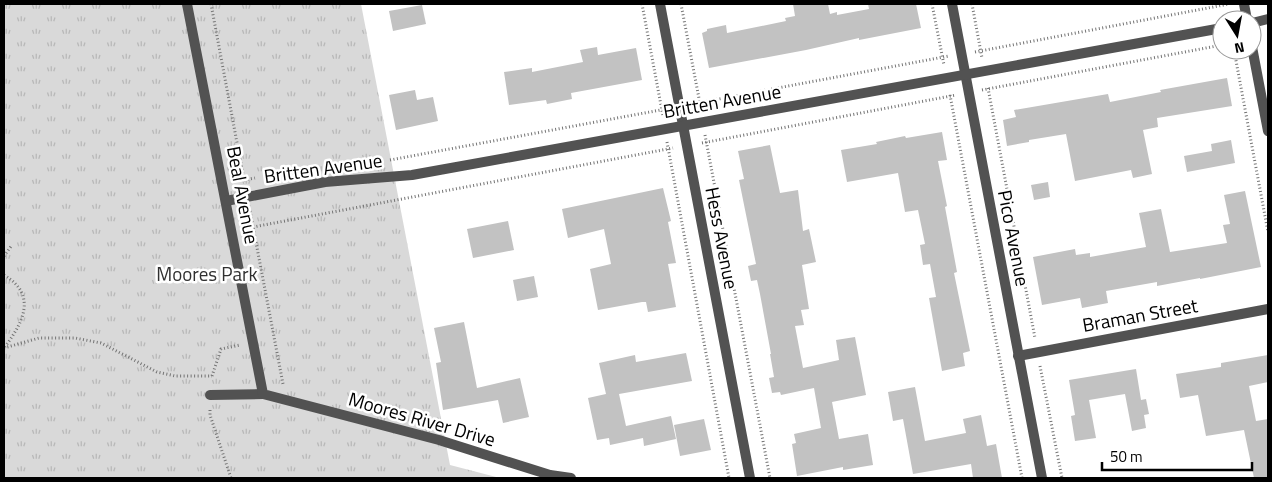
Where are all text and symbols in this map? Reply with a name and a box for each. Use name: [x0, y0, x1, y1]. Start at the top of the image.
north arrow: [1212, 10, 1262, 60]
text: N: [1233, 37, 1246, 59]
street label: Britten Avenue: [661, 76, 783, 125]
street label: Beal Avenue: [220, 144, 267, 246]
street label: Britten Avenue: [262, 145, 384, 190]
street label: Hess Avenue: [698, 184, 747, 292]
street label: Pico Avenue: [991, 187, 1038, 288]
park label: Moores Park: [156, 259, 258, 288]
street label: Braman Street: [1080, 290, 1200, 339]
street label: Moores River Drive: [345, 384, 499, 453]
scale bar: [1102, 440, 1252, 472]
text: 50 m: [1110, 445, 1143, 468]

